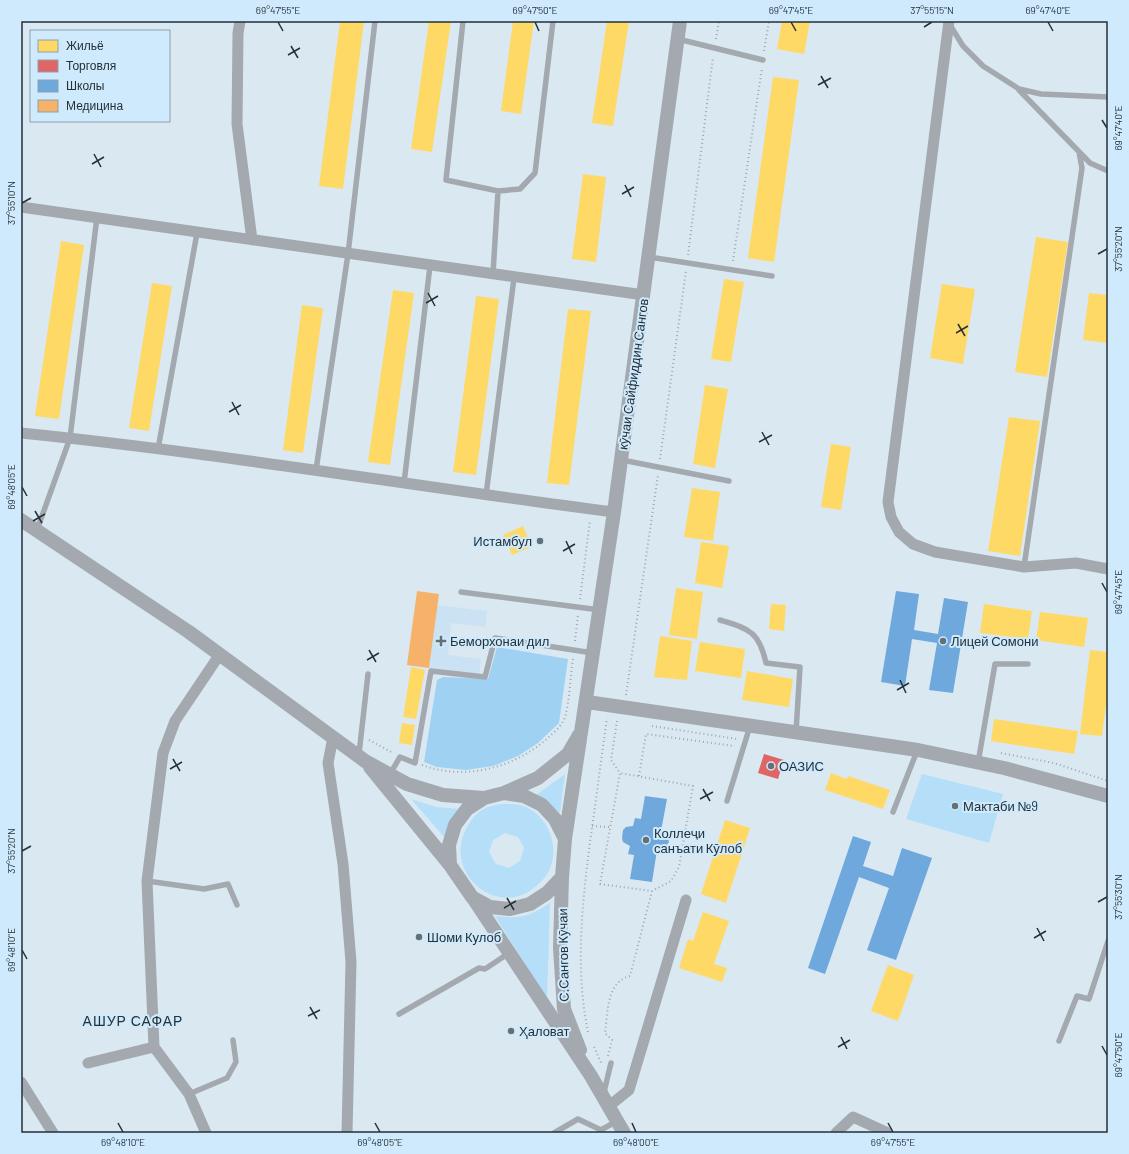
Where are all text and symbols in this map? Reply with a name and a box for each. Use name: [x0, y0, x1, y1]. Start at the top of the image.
text: 69°47'55"E: [256, 4, 300, 16]
text: 69°47'50"E: [513, 4, 557, 16]
text: 69°47'45"E: [769, 4, 813, 16]
text: 37°55'15"N: [910, 4, 954, 16]
text: 69°47'40"E: [1025, 4, 1071, 16]
legend: [30, 30, 170, 122]
text: Жильё: [66, 38, 104, 52]
text: Торговля: [66, 58, 116, 73]
text: Школы: [66, 78, 104, 92]
text: Медицина: [66, 98, 123, 113]
text: 69°47'40"E: [1112, 105, 1124, 151]
text: 37°55'10"N: [5, 181, 17, 225]
text: 37°55'20"N: [1112, 226, 1124, 272]
street label: кӯчаи Сайфиддин Сангов: [614, 297, 652, 451]
text: 69°48'05"E: [5, 464, 17, 510]
place label: Истамбул: [473, 533, 532, 549]
marker: Истамбул: [535, 536, 545, 546]
text: 69°47'45"E: [1112, 570, 1124, 614]
place label: Беморхонаи дил: [450, 633, 549, 649]
place label: Лицей Сомони: [951, 633, 1038, 649]
marker: Беморхонаи дил: [435, 635, 447, 647]
marker: Лицей Сомони: [938, 636, 948, 646]
place label: ОАЗИС: [779, 758, 824, 774]
marker: ОАЗИС: [766, 761, 776, 771]
place label: Мактаби №9: [963, 798, 1038, 814]
marker: Мактаби №9: [950, 801, 960, 811]
place label: Коллеҷи санъати Кӯлоб: [654, 825, 742, 856]
text: 37°55'20"N: [5, 828, 17, 874]
marker: Коллеҷи санъати Кӯлоб: [641, 835, 651, 845]
text: 37°55'30"N: [1112, 874, 1124, 920]
street label: С.Сангов Кӯчаи: [554, 908, 572, 1002]
text: 69°48'10"E: [5, 928, 17, 972]
place label: Шоми Кулоб: [427, 929, 501, 945]
marker: Шоми Кулоб: [414, 932, 424, 942]
district label: АШУР САФАР: [83, 1012, 183, 1029]
place label: Ҳаловат: [519, 1023, 570, 1039]
marker: Ҳаловат: [506, 1026, 516, 1036]
text: 69°47'50"E: [1112, 1033, 1124, 1077]
text: 69°48'10"E: [101, 1136, 145, 1148]
text: 69°48'05"E: [357, 1136, 403, 1148]
text: 69°48'00"E: [613, 1136, 659, 1148]
text: 69°47'55"E: [871, 1136, 915, 1148]

